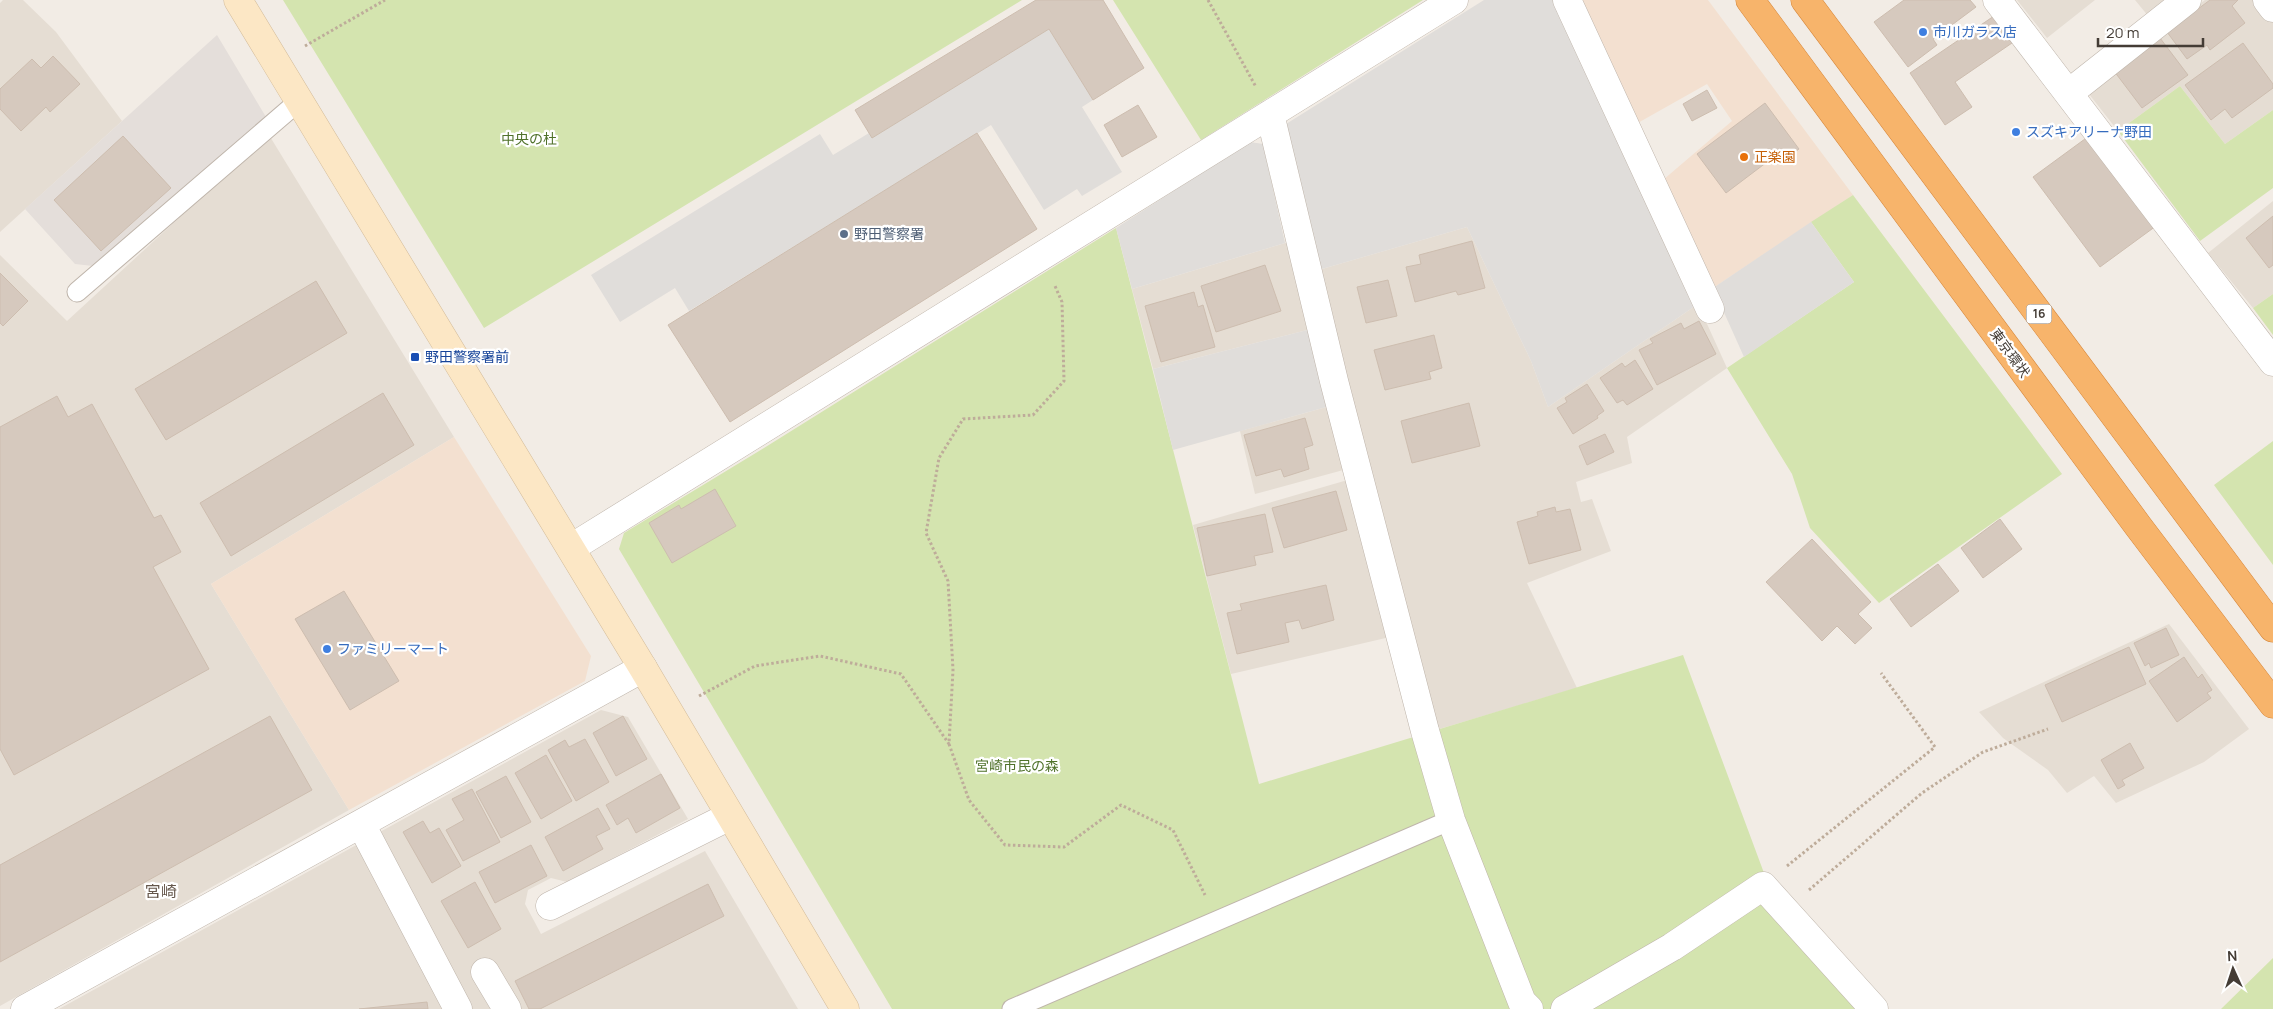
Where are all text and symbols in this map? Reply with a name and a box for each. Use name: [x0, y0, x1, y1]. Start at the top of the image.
scale bar: [2098, 15, 2203, 47]
place label: 市川ガラス店: [1933, 22, 2017, 41]
text: 20 m: [2106, 22, 2139, 43]
marker: 市川ガラス店: [1917, 26, 1929, 38]
place label: スズキアリーナ野田: [2026, 122, 2152, 141]
marker: スズキアリーナ野田: [2010, 126, 2022, 138]
park label: 中央の杜: [501, 129, 557, 148]
place label: 正楽園: [1754, 147, 1796, 166]
marker: 正楽園: [1738, 151, 1750, 163]
place label: 野田警察署: [854, 224, 924, 243]
marker: 野田警察署: [838, 228, 850, 240]
road number: 16: [2026, 304, 2052, 324]
street label: 東京環状: [1986, 324, 2035, 381]
place label: 野田警察署前: [425, 347, 509, 366]
marker: 野田警察署前: [409, 351, 421, 363]
place label: ファミリーマート: [337, 639, 449, 658]
marker: ファミリーマート: [321, 643, 333, 655]
park label: 宮崎市民の森: [975, 756, 1059, 775]
district label: 宮崎: [145, 880, 177, 902]
north arrow: [2208, 944, 2258, 994]
text: N: [2227, 946, 2238, 965]

